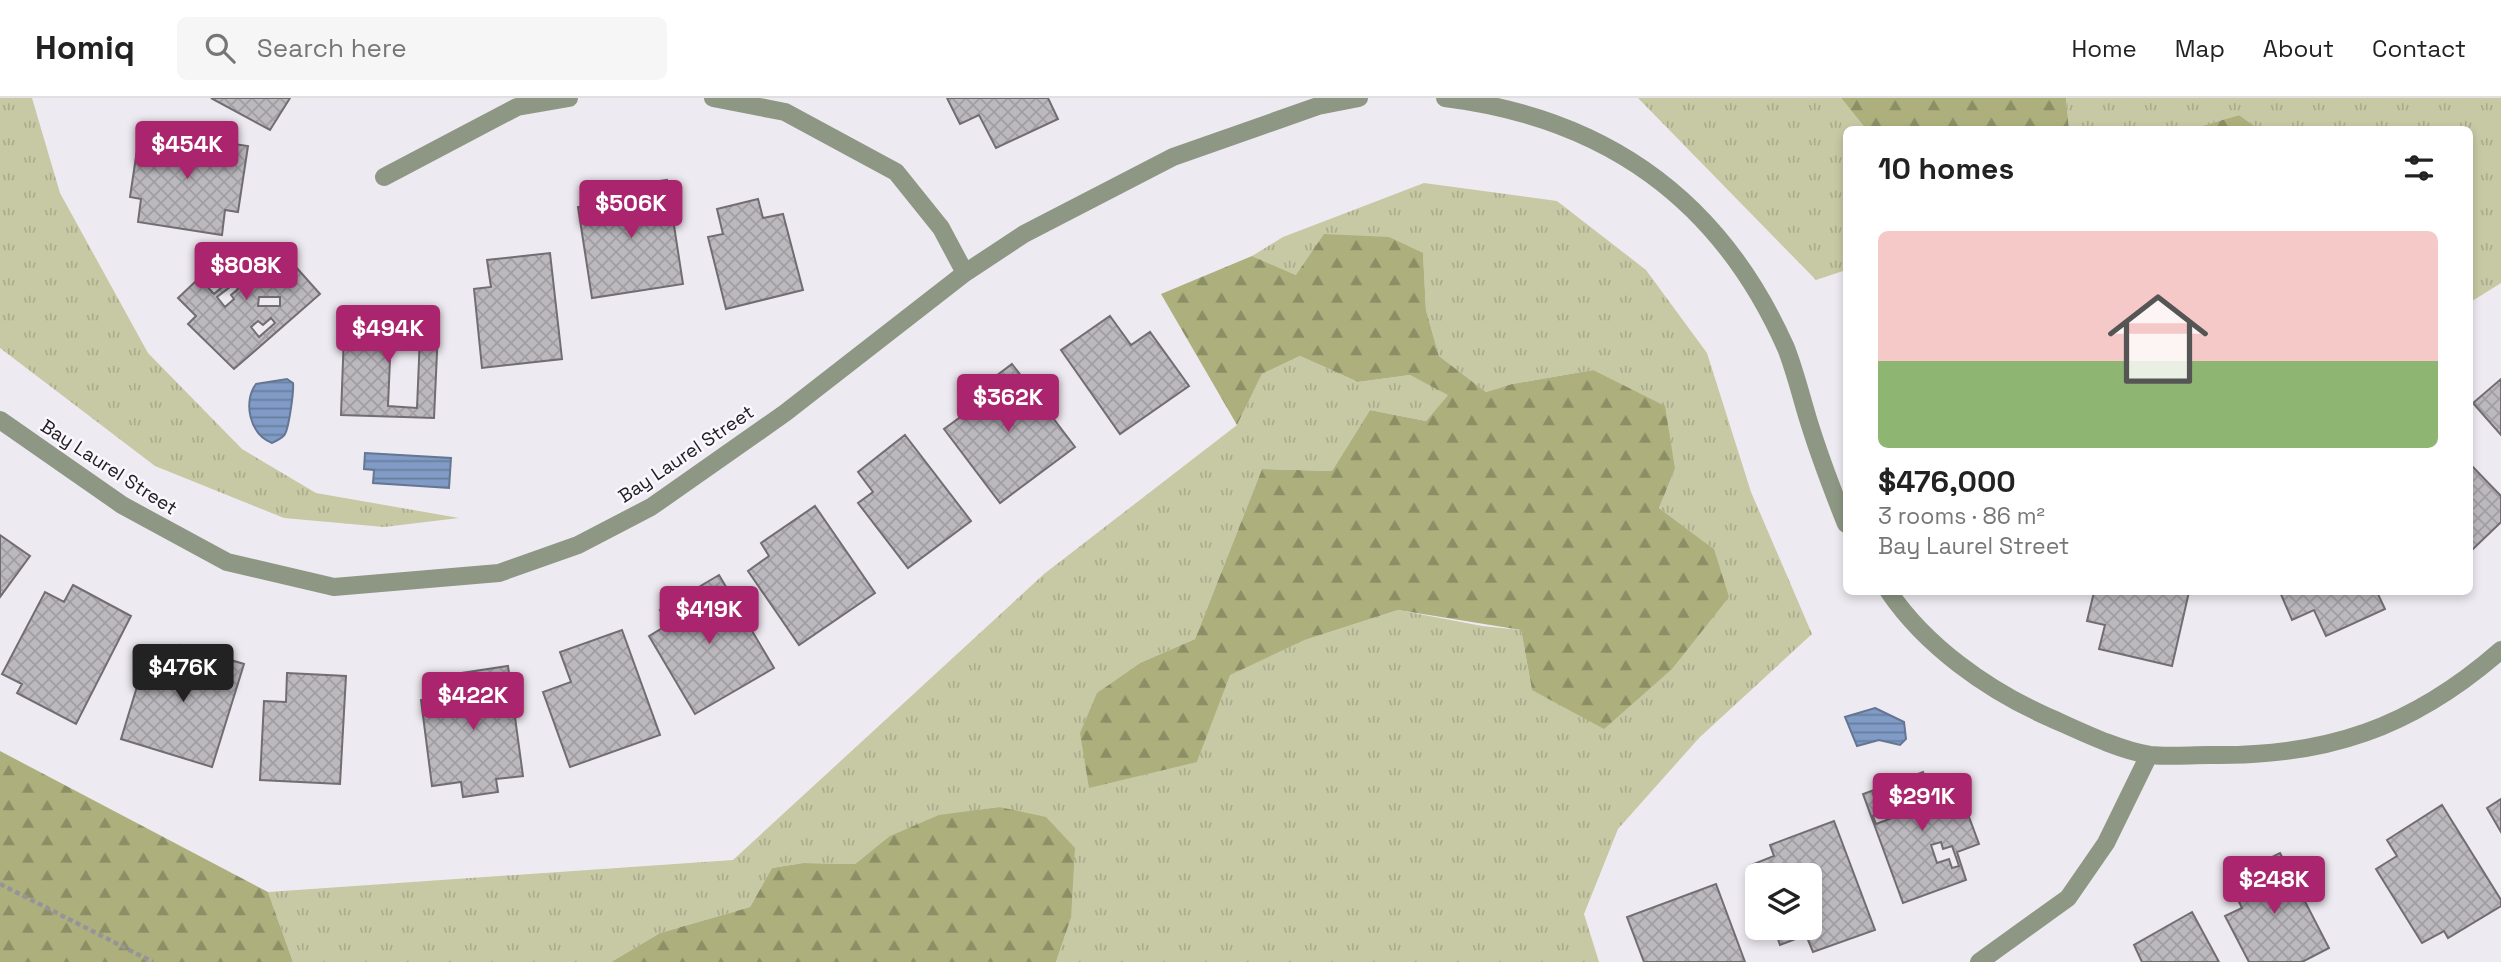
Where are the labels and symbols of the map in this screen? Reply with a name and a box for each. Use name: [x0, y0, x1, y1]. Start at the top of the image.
pin: $454K: [138, 122, 236, 181]
pin: $506K: [582, 180, 680, 240]
pin: $808K: [197, 242, 295, 302]
pin: $494K: [339, 306, 437, 365]
pin: $362K: [959, 374, 1057, 434]
street label: Bay Laurel Street: [613, 399, 759, 509]
street label: Bay Laurel Street: [36, 413, 182, 521]
pin: $419K: [660, 587, 758, 646]
pin: $476K: [134, 644, 232, 704]
pin: $422K: [424, 672, 522, 732]
pin: $291K: [1873, 774, 1971, 833]
pin: $248K: [2225, 856, 2323, 916]

